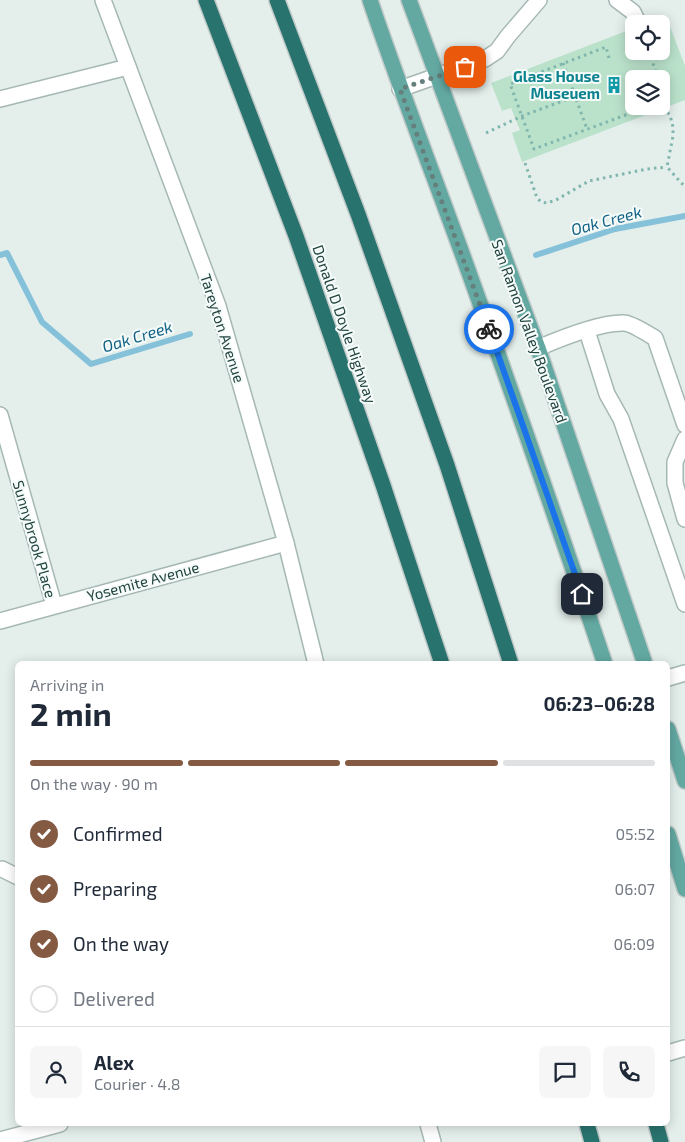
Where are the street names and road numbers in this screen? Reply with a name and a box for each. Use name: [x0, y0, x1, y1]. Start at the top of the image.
street label: San Ramon Valley Boulevard: [488, 237, 572, 425]
street label: Donald D Doyle Highway: [309, 242, 381, 406]
street label: Tareyton Avenue: [197, 271, 249, 385]
street label: Sunnybrook Place: [10, 478, 60, 600]
street label: Yosemite Avenue: [85, 557, 201, 605]

